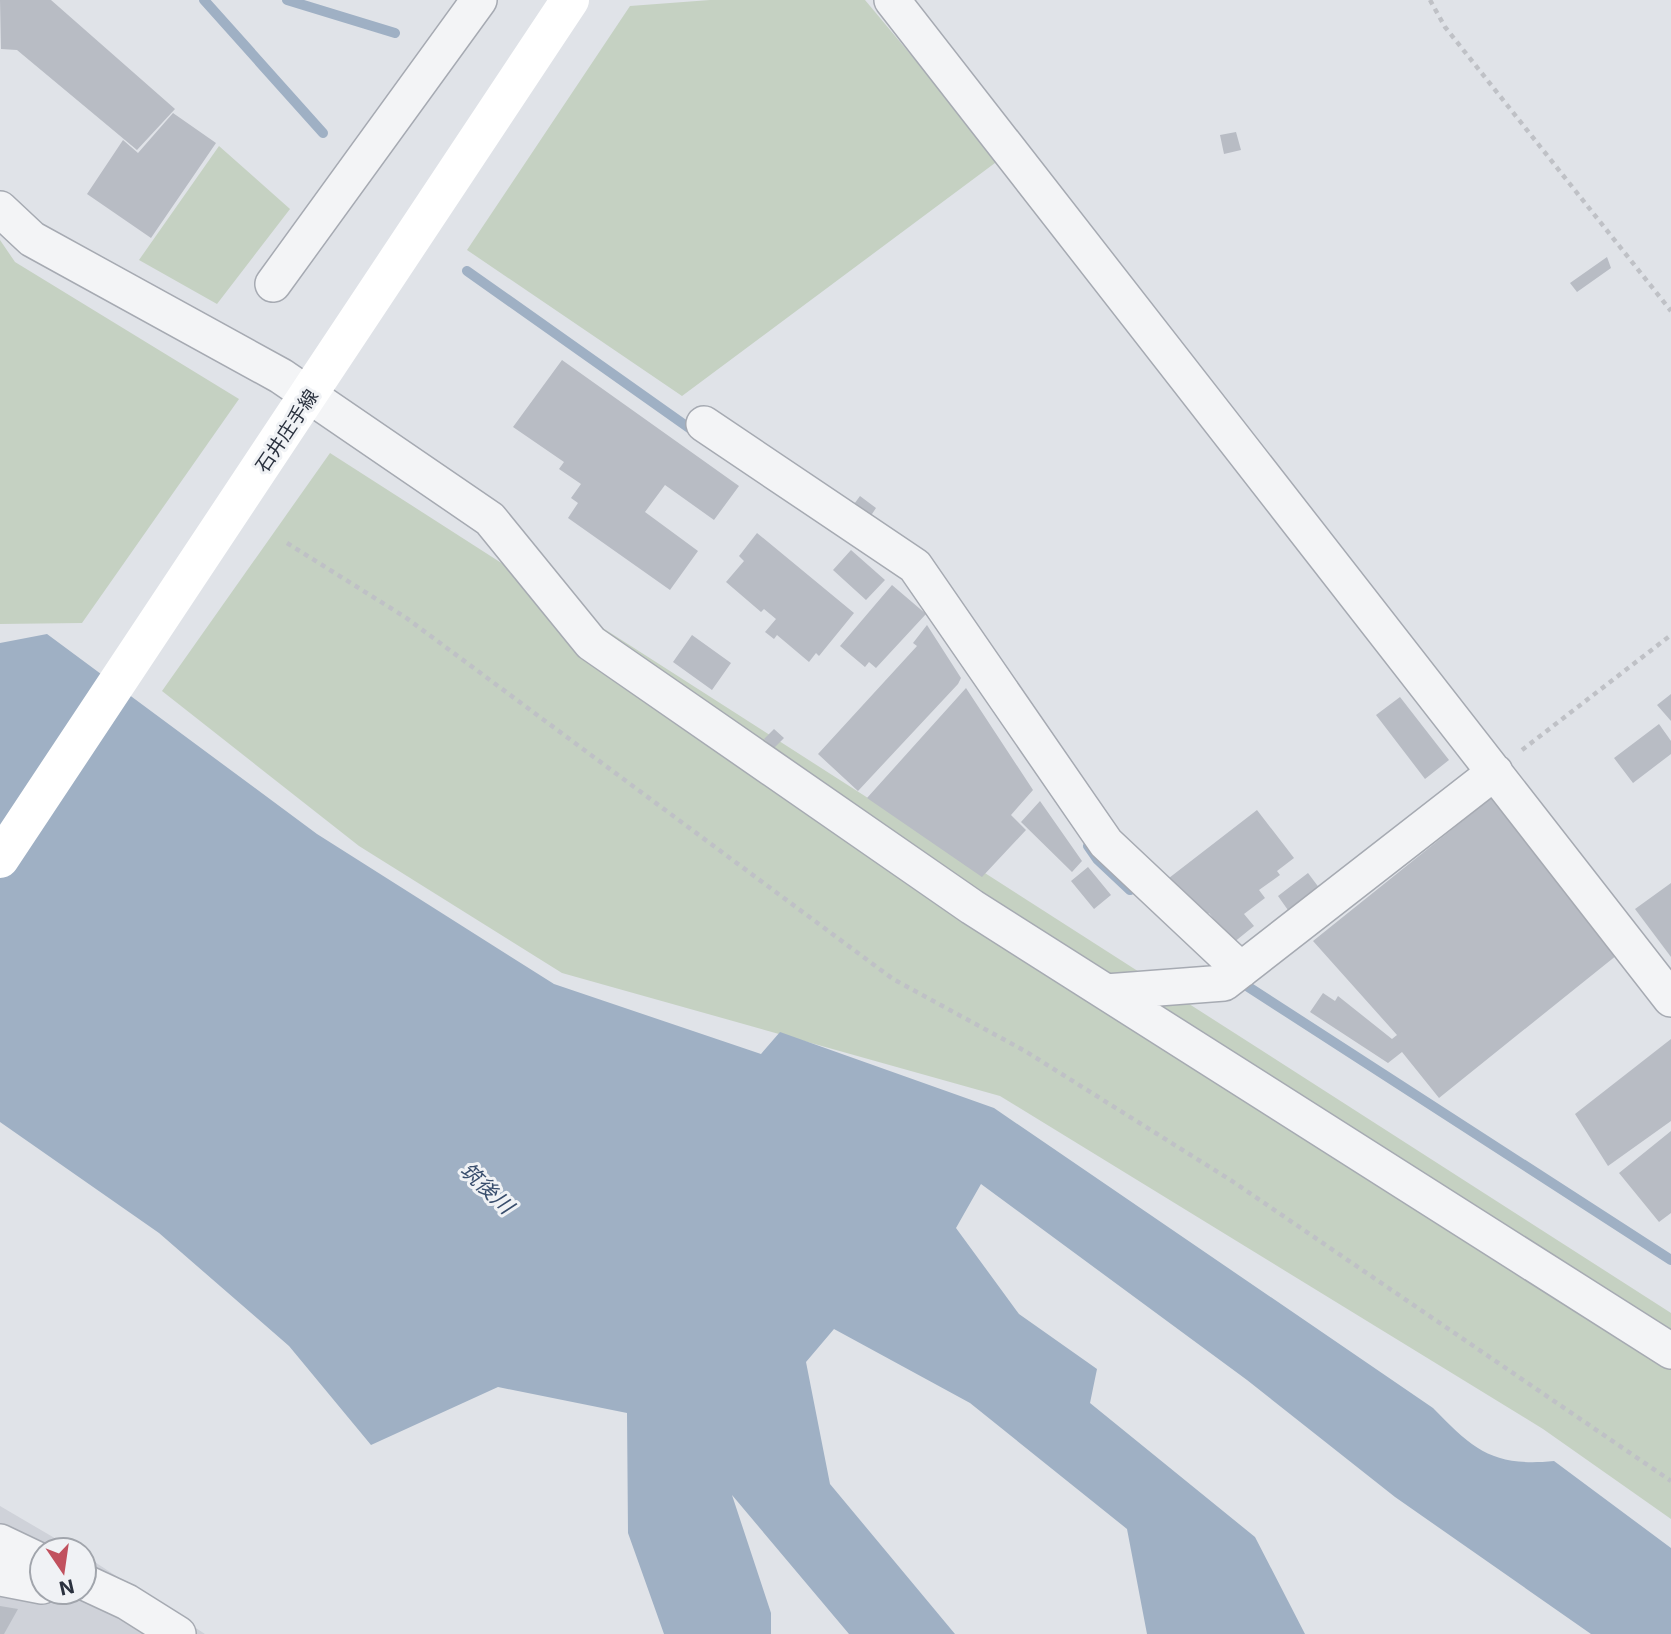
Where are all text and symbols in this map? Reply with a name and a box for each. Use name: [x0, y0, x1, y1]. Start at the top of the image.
street label: 石井庄手線: [251, 385, 323, 477]
water label: 筑後川: [455, 1157, 520, 1220]
north arrow: [28, 1536, 98, 1606]
text: N: [57, 1574, 76, 1600]

